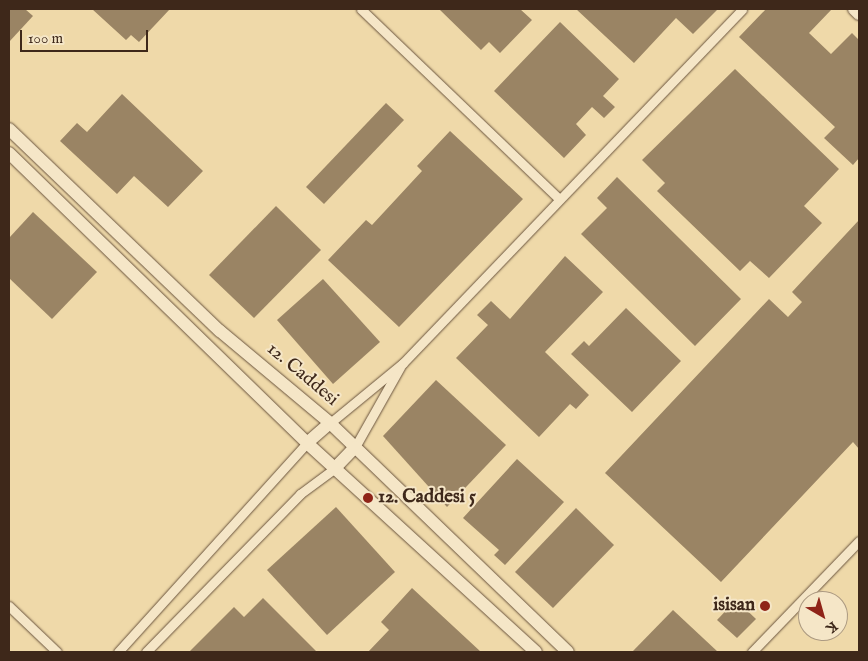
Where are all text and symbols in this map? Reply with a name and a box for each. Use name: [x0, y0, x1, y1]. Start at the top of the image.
scale bar: [22, 20, 150, 52]
text: 100 m: [28, 29, 63, 48]
street label: 12. Caddesi: [261, 338, 343, 412]
place label: 12. Caddesi 5: [378, 487, 476, 509]
marker: 12. Caddesi 5: [362, 492, 374, 504]
north arrow: [798, 591, 848, 641]
place label: isisan: [713, 595, 755, 617]
marker: isisan: [759, 600, 771, 612]
text: K: [822, 617, 841, 637]

